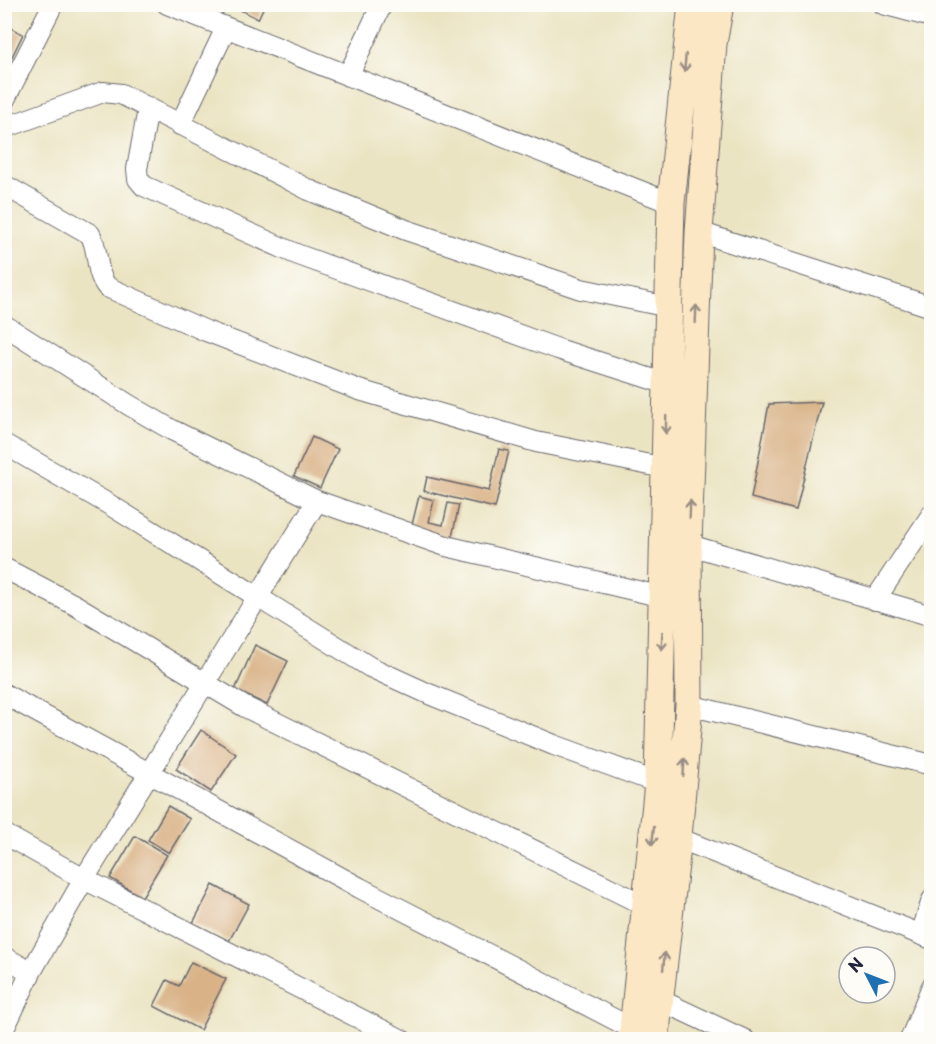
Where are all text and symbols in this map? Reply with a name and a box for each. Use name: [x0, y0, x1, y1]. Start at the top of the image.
one-way arrow: [679, 52, 690, 72]
one-way arrow: [691, 304, 702, 324]
one-way arrow: [660, 414, 672, 434]
one-way arrow: [684, 499, 695, 519]
one-way arrow: [656, 630, 668, 650]
one-way arrow: [679, 757, 690, 777]
one-way arrow: [647, 825, 658, 845]
north arrow: [837, 945, 897, 1005]
one-way arrow: [659, 951, 670, 971]
text: N: [842, 952, 868, 977]

